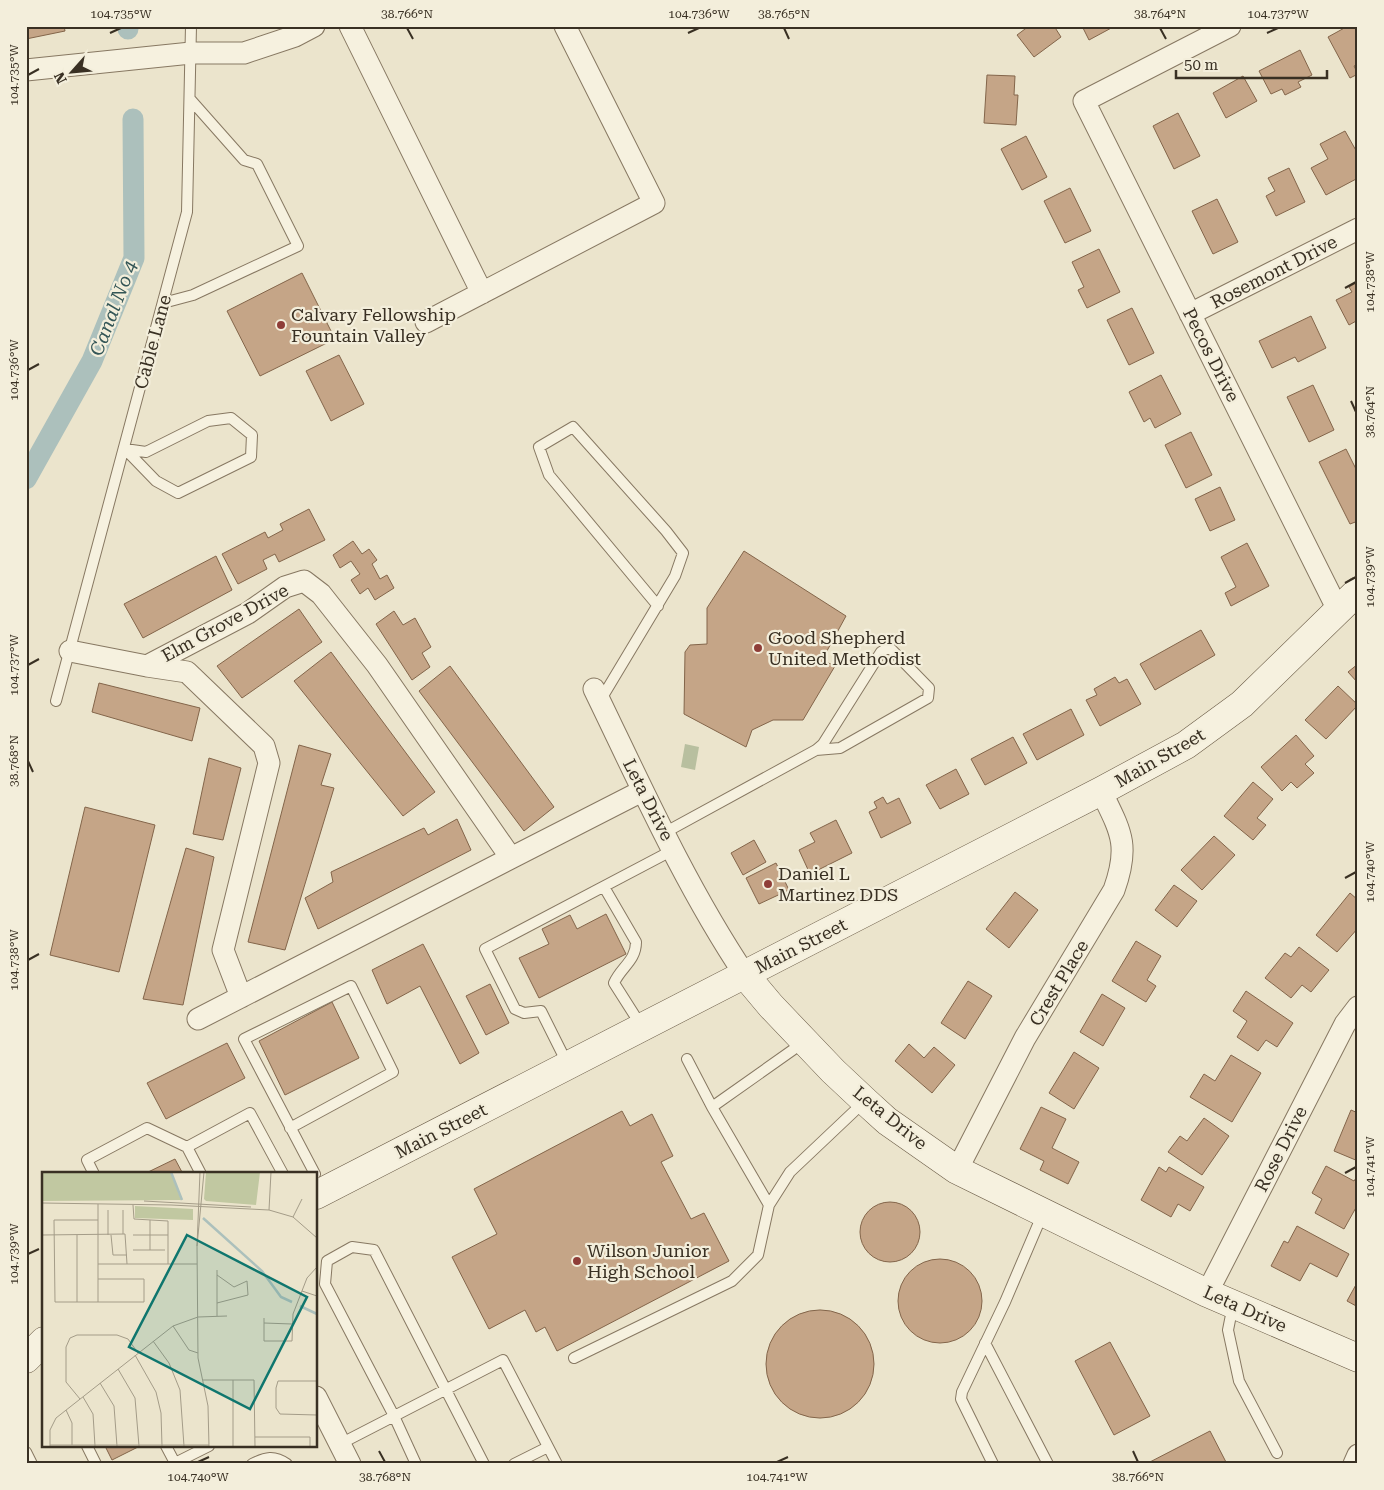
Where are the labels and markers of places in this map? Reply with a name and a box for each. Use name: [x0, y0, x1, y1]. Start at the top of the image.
place label: Calvary Fellowship Fountain Valley: [291, 304, 456, 346]
marker: Calvary Fellowship Fountain Valley: [275, 319, 287, 331]
place label: Good Shepherd United Methodist: [768, 627, 921, 669]
marker: Good Shepherd United Methodist: [752, 642, 764, 654]
place label: Daniel L Martinez DDS: [778, 863, 898, 905]
marker: Daniel L Martinez DDS: [762, 878, 774, 890]
place label: Wilson Junior High School: [587, 1240, 709, 1282]
marker: Wilson Junior High School: [571, 1255, 583, 1267]

